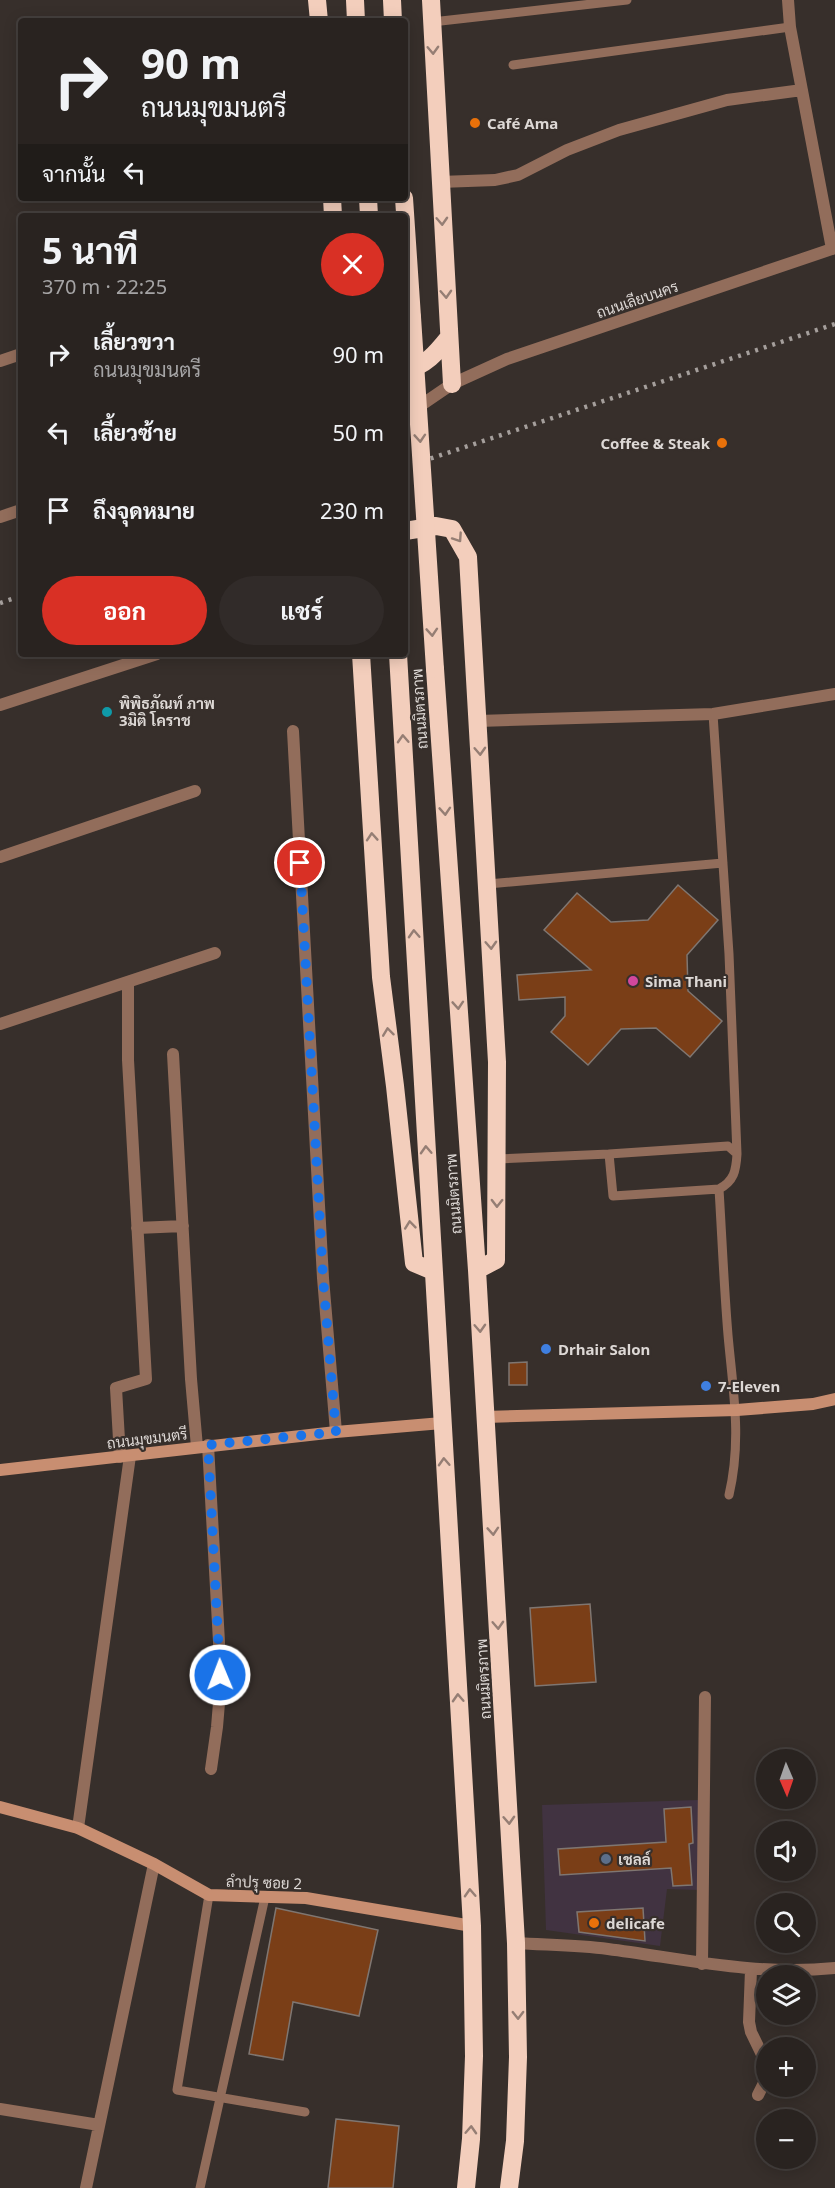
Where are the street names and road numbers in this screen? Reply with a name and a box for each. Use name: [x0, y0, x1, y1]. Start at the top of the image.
street label: ถนนเลียบนคร: [593, 276, 681, 322]
street label: ถนนมิตรภาพ: [406, 668, 432, 750]
street label: ถนนมิตรภาพ: [440, 1153, 466, 1235]
street label: ถนนมุขมนตรี: [106, 1423, 189, 1455]
street label: ถนนมิตรภาพ: [471, 1638, 495, 1720]
street label: ลำปรุ ซอย 2: [226, 1871, 302, 1895]

